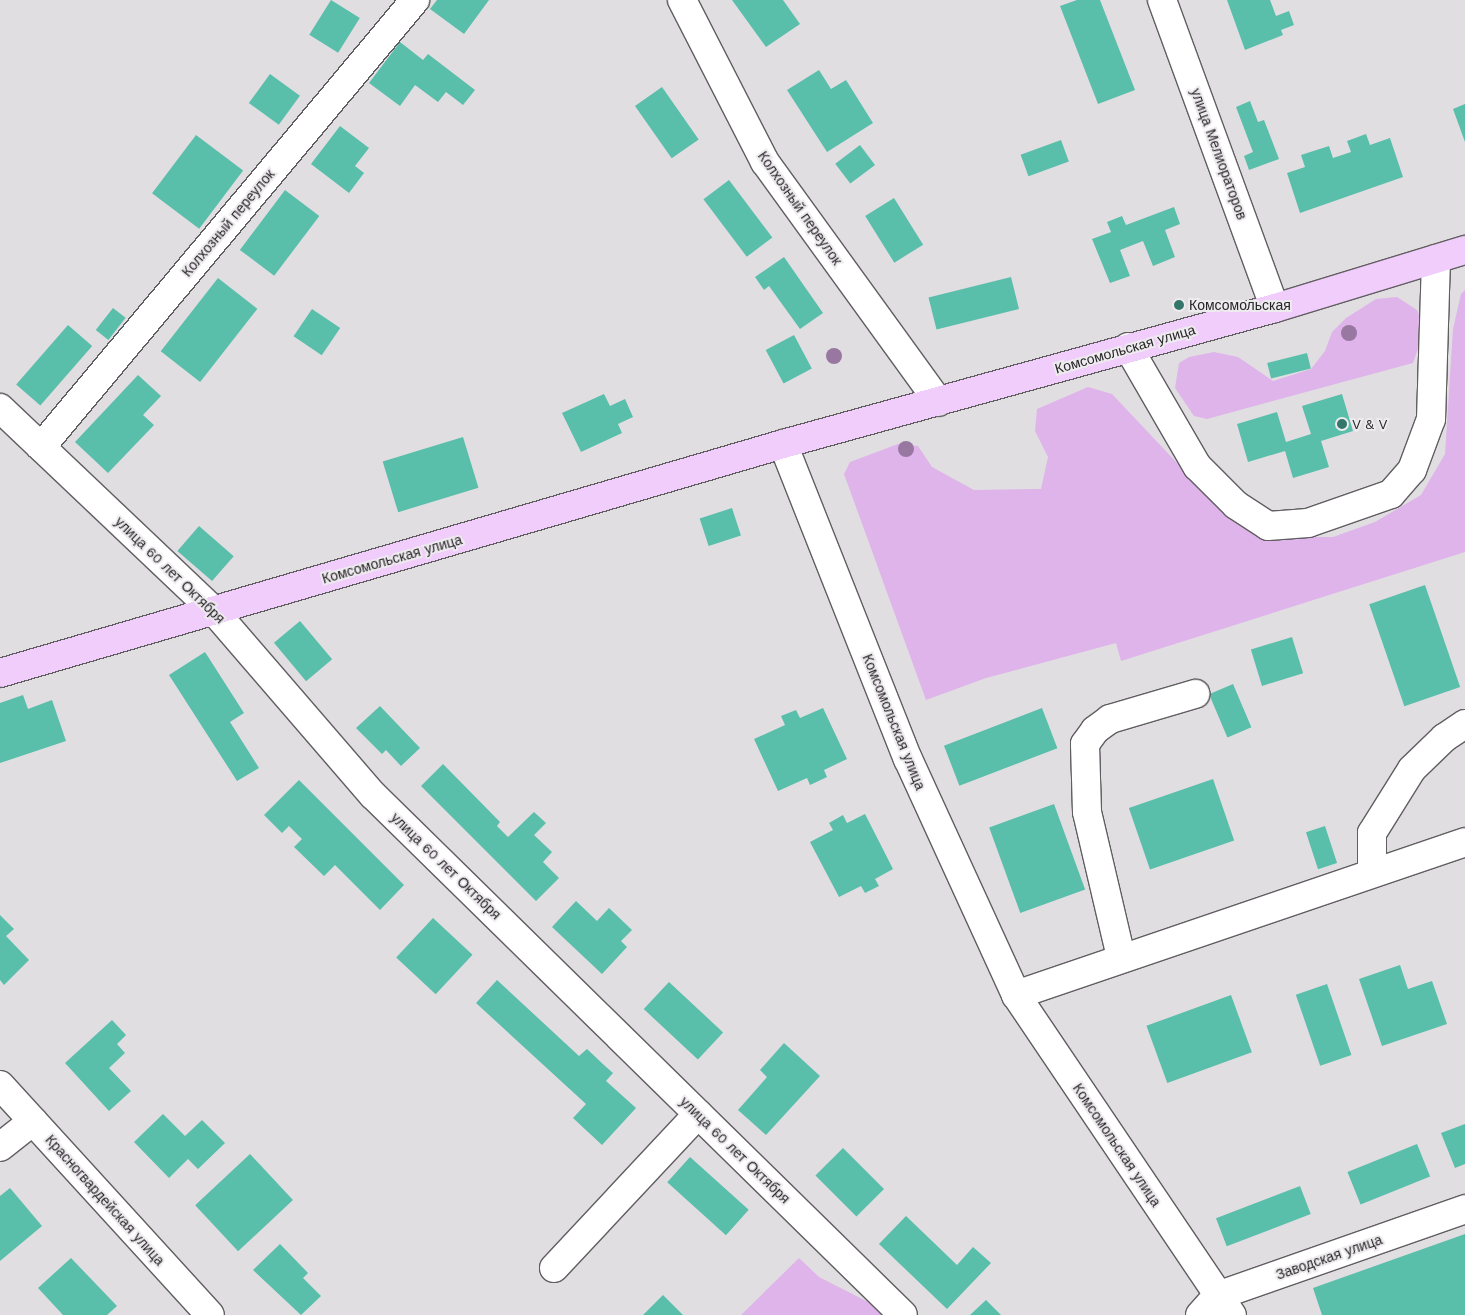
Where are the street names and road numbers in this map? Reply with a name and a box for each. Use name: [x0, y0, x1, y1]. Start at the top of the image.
street label: улица Мелиораторов: [1187, 86, 1251, 222]
street label: Колхозный переулок: [754, 148, 846, 268]
street label: Колхозный переулок: [178, 166, 278, 280]
street label: Комсомольская улица: [1053, 321, 1197, 377]
street label: улица 60 лет Октября: [112, 513, 228, 627]
street label: Комсомольская улица: [320, 531, 464, 587]
street label: Комсомольская улица: [859, 652, 929, 792]
street label: улица 60 лет Октября: [388, 809, 504, 923]
street label: Комсомольская улица: [1069, 1080, 1165, 1210]
street label: улица 60 лет Октября: [677, 1093, 793, 1207]
street label: Красногвардейская улица: [42, 1131, 168, 1269]
street label: Заводская улица: [1274, 1231, 1384, 1283]

